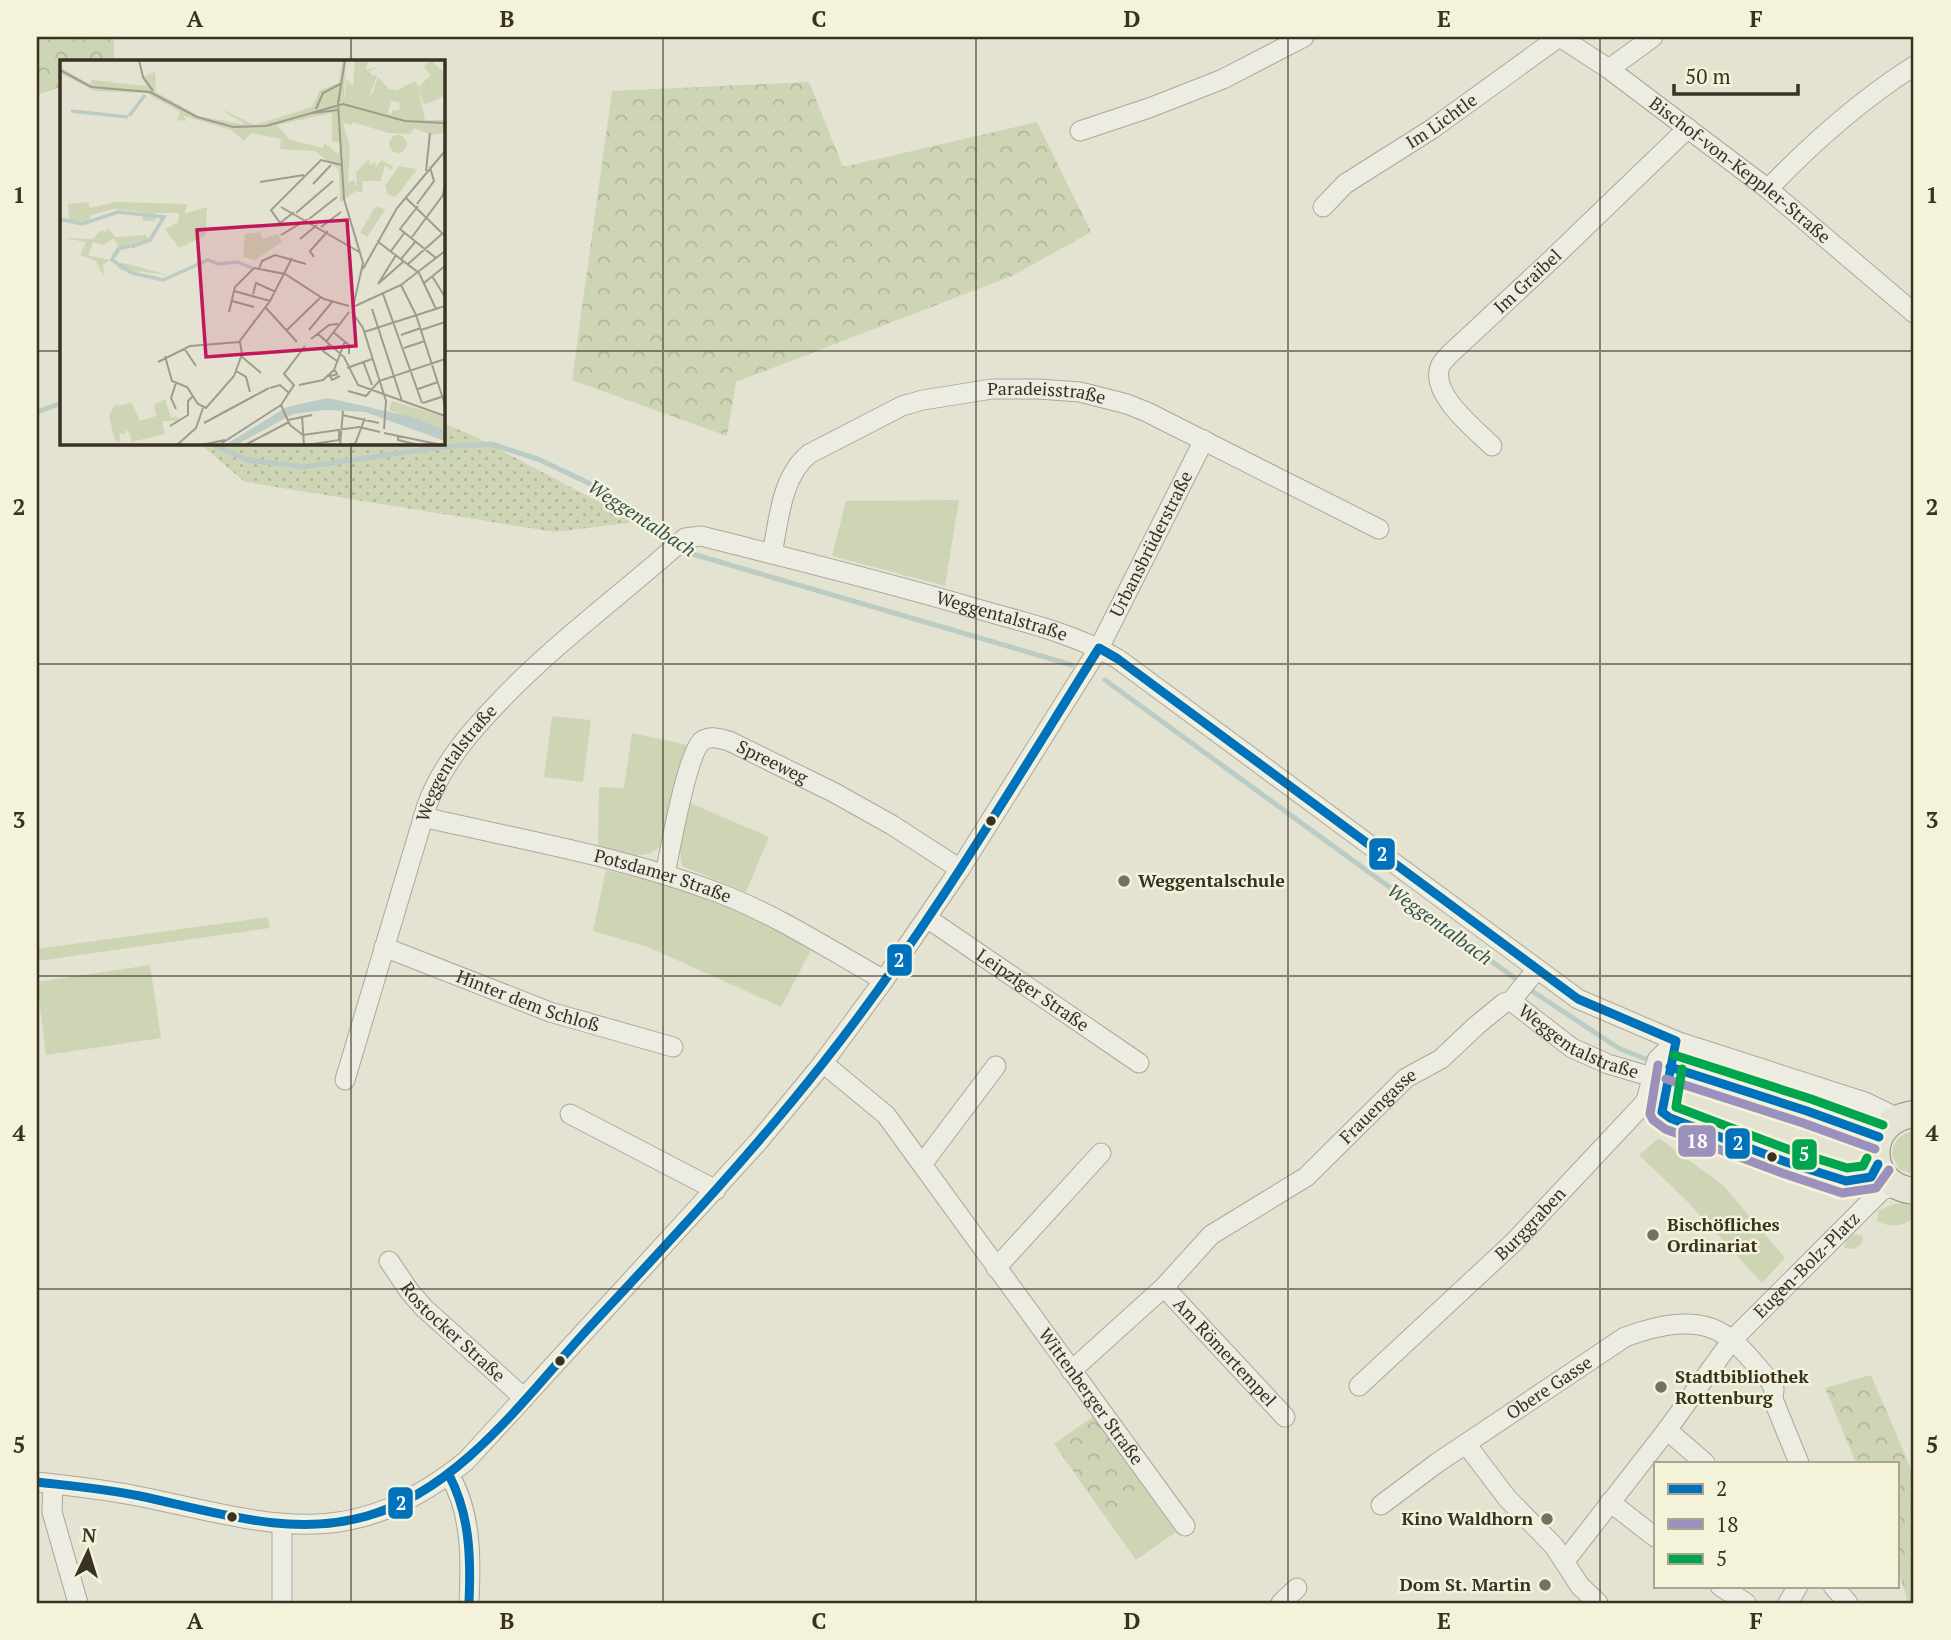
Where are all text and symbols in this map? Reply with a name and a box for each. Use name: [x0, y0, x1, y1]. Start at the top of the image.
text: A: [187, 3, 204, 34]
text: B: [500, 3, 515, 34]
text: C: [812, 3, 827, 34]
text: D: [1124, 3, 1141, 34]
text: E: [1437, 3, 1451, 34]
text: F: [1749, 3, 1763, 34]
scale bar: [1674, 52, 1799, 96]
inset map: [60, 60, 444, 444]
text: 50 m: [1685, 62, 1731, 90]
street label: Im Lichtle: [1401, 87, 1481, 154]
street label: Bischof-von-Keppler-Straße: [1645, 91, 1836, 248]
text: 1: [13, 179, 26, 210]
text: 1: [1926, 179, 1939, 210]
street label: Im Graibel: [1488, 243, 1566, 318]
street label: Paradeisstraße: [987, 376, 1109, 409]
street label: Urbansbrüderstraße: [1104, 467, 1197, 621]
water label: Weggentalbach: [583, 473, 701, 562]
text: 2: [13, 491, 26, 522]
text: 2: [1926, 491, 1939, 522]
street label: Weggentalstraße: [934, 585, 1071, 646]
street label: Weggentalstraße: [410, 699, 502, 824]
street label: Spreeweg: [733, 734, 813, 789]
text: 3: [13, 804, 26, 835]
text: 3: [1926, 804, 1939, 835]
unlabelled marker: [984, 814, 998, 828]
line badge: 2: [1368, 837, 1396, 871]
text: 2: [1377, 841, 1387, 866]
street label: Potsdamer Straße: [592, 843, 735, 908]
place label: Weggentalschule: [1138, 868, 1285, 892]
marker: Weggentalschule: [1116, 873, 1132, 889]
water label: Weggentalbach: [1383, 877, 1498, 970]
street label: Leipziger Straße: [972, 942, 1094, 1036]
line badge: 2: [886, 943, 913, 977]
text: 2: [894, 947, 904, 972]
street label: Hinter dem Schloß: [453, 964, 603, 1037]
street label: Weggentalstraße: [1514, 998, 1642, 1083]
street label: Frauengasse: [1334, 1062, 1420, 1148]
text: 4: [13, 1117, 26, 1148]
text: 4: [1926, 1117, 1939, 1148]
line badge: 18: [1677, 1124, 1717, 1158]
line badge: 2: [1724, 1127, 1751, 1160]
text: 18: [1686, 1128, 1708, 1153]
text: 2: [1733, 1130, 1743, 1155]
line badge: 5: [1791, 1138, 1818, 1171]
text: 5: [1799, 1141, 1809, 1166]
unlabelled marker: [1765, 1150, 1779, 1164]
street label: Burggraben: [1489, 1181, 1571, 1265]
street label: Eugen-Bolz-Platz: [1748, 1206, 1865, 1323]
place label: Bischöfliches Ordinariat: [1667, 1212, 1780, 1257]
marker: Bischöfliches Ordinariat: [1645, 1227, 1661, 1243]
street label: Rostocker Straße: [396, 1277, 511, 1387]
street label: Am Römertempel: [1169, 1292, 1282, 1411]
street label: Wittenberger Straße: [1034, 1323, 1150, 1469]
street label: Obere Gasse: [1501, 1350, 1596, 1424]
unlabelled marker: [553, 1354, 567, 1368]
place label: Stadtbibliothek Rottenburg: [1675, 1364, 1809, 1409]
marker: Stadtbibliothek Rottenburg: [1653, 1379, 1669, 1395]
text: 5: [13, 1429, 26, 1460]
text: 5: [1926, 1429, 1939, 1460]
legend: [1654, 1462, 1898, 1588]
text: 2: [1716, 1474, 1727, 1502]
line badge: 2: [387, 1486, 414, 1520]
text: 2: [396, 1490, 406, 1515]
place label: Kino Waldhorn: [1401, 1506, 1533, 1530]
unlabelled marker: [225, 1510, 239, 1524]
text: 18: [1716, 1510, 1738, 1538]
marker: Kino Waldhorn: [1539, 1511, 1555, 1527]
north arrow: [52, 1518, 122, 1588]
text: N: [81, 1522, 98, 1548]
text: 5: [1716, 1544, 1727, 1572]
place label: Dom St. Martin: [1400, 1572, 1531, 1596]
marker: Dom St. Martin: [1537, 1577, 1553, 1593]
text: A: [187, 1605, 204, 1636]
text: B: [500, 1605, 515, 1636]
text: C: [812, 1605, 827, 1636]
text: D: [1124, 1605, 1141, 1636]
text: E: [1437, 1605, 1451, 1636]
text: F: [1749, 1605, 1763, 1636]

